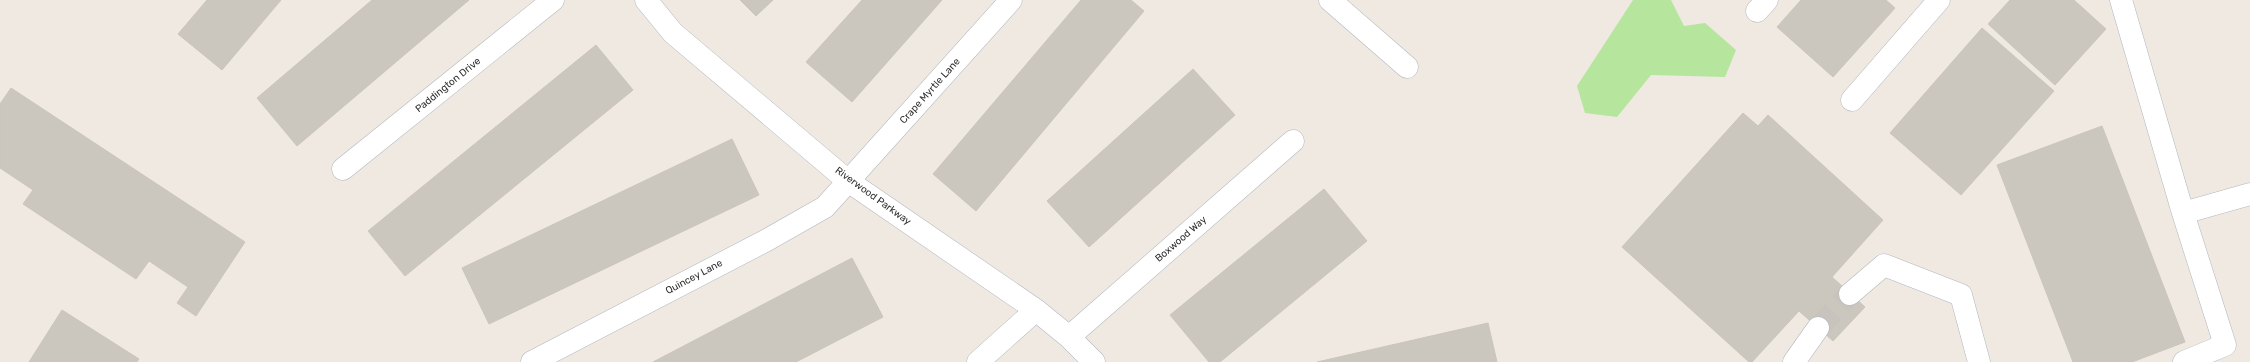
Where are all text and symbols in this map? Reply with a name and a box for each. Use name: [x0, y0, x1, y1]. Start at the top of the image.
street label: Paddington Drive: [413, 55, 483, 115]
street label: Crape Myrtle Lane: [897, 55, 963, 126]
street label: Riverwood Parkway: [833, 164, 914, 228]
street label: Boxwood Way: [1153, 213, 1209, 265]
street label: Quincey Lane: [663, 257, 725, 297]

